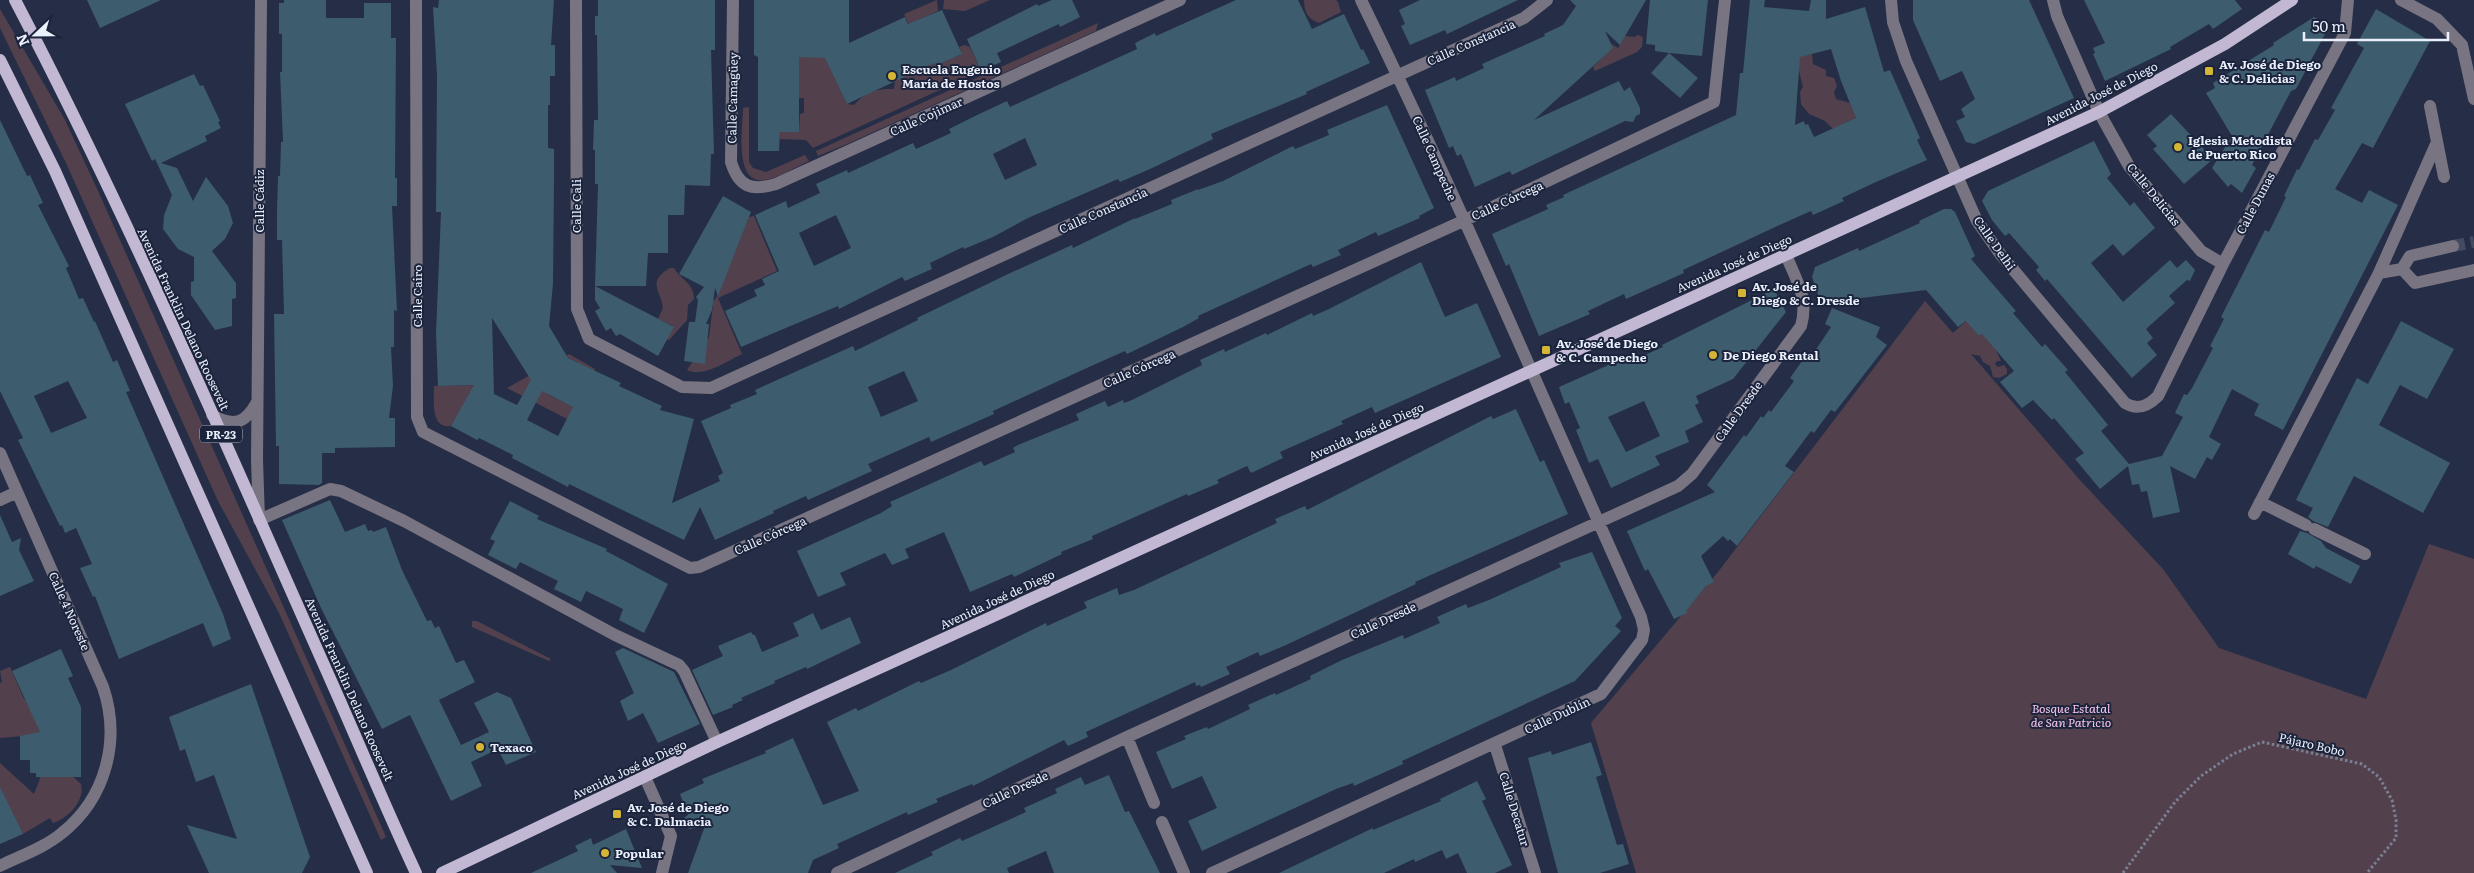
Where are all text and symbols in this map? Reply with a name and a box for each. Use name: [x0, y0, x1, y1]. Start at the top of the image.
north arrow: [10, 10, 60, 60]
scale bar: [2304, 10, 2448, 42]
street label: Calle Constancia: [1424, 14, 1519, 70]
text: 50 m: [2312, 14, 2346, 37]
text: N: [10, 31, 33, 49]
street label: Calle Camagüey: [722, 52, 742, 144]
place label: Av. José de Diego & C. Delicias: [2219, 55, 2321, 87]
street label: Avenida José de Diego: [2041, 57, 2161, 129]
place label: Escuela Eugenio María de Hostos: [902, 60, 1001, 92]
marker: Av. José de Diego & C. Delicias: [2203, 65, 2215, 77]
marker: Escuela Eugenio María de Hostos: [886, 70, 898, 82]
street label: Calle Cojimar: [887, 92, 966, 140]
street label: Calle Campeche: [1408, 113, 1462, 203]
place label: Iglesia Metodista de Puerto Rico: [2188, 131, 2292, 163]
marker: Iglesia Metodista de Puerto Rico: [2172, 141, 2184, 153]
street label: Calle Delicias: [2123, 159, 2185, 230]
street label: Calle Dunas: [2231, 168, 2279, 237]
street label: Calle Cádiz: [250, 169, 268, 233]
street label: Calle Córcega: [1468, 175, 1546, 225]
street label: Calle Cali: [567, 179, 585, 233]
street label: Calle Constancia: [1056, 182, 1151, 238]
street label: Calle Delhi: [1970, 212, 2020, 274]
street label: Avenida Franklin Delano Roosevelt: [134, 225, 234, 413]
street label: Avenida José de Diego: [1673, 229, 1795, 297]
street label: Calle Cairo: [408, 265, 426, 327]
place label: Av. José de Diego & C. Dresde: [1752, 277, 1860, 309]
marker: Av. José de Diego & C. Dresde: [1736, 287, 1748, 299]
place label: Av. José de Diego & C. Campeche: [1556, 334, 1658, 366]
street label: Calle Córcega: [1100, 344, 1178, 392]
marker: Av. José de Diego & C. Campeche: [1540, 344, 1552, 356]
place label: De Diego Rental: [1723, 346, 1819, 364]
marker: De Diego Rental: [1707, 349, 1719, 361]
street label: Calle Dresde: [1710, 377, 1766, 445]
street label: Avenida José de Diego: [1305, 397, 1427, 465]
road number: PR-23: [200, 426, 242, 442]
street label: Calle Córcega: [731, 511, 809, 559]
street label: Avenida José de Diego: [937, 564, 1057, 634]
street label: Calle 4 Noreste: [45, 569, 95, 653]
street label: Avenida Franklin Delano Roosevelt: [301, 594, 399, 784]
street label: Calle Dresde: [1347, 597, 1419, 643]
street label: Calle Dublín: [1521, 692, 1593, 738]
park label: Bosque Estatal de San Patricio: [2031, 699, 2111, 731]
street label: Pájaro Bobo: [2277, 728, 2347, 760]
street label: Avenida José de Diego: [569, 734, 689, 804]
place label: Texaco: [490, 738, 534, 756]
marker: Texaco: [474, 741, 486, 753]
street label: Calle Dresde: [979, 766, 1051, 812]
street label: Calle Decatur: [1495, 770, 1535, 849]
place label: Av. José de Diego & C. Dalmacia: [627, 798, 729, 830]
marker: Av. José de Diego & C. Dalmacia: [611, 808, 623, 820]
place label: Popular: [615, 844, 664, 862]
marker: Popular: [599, 847, 611, 859]

